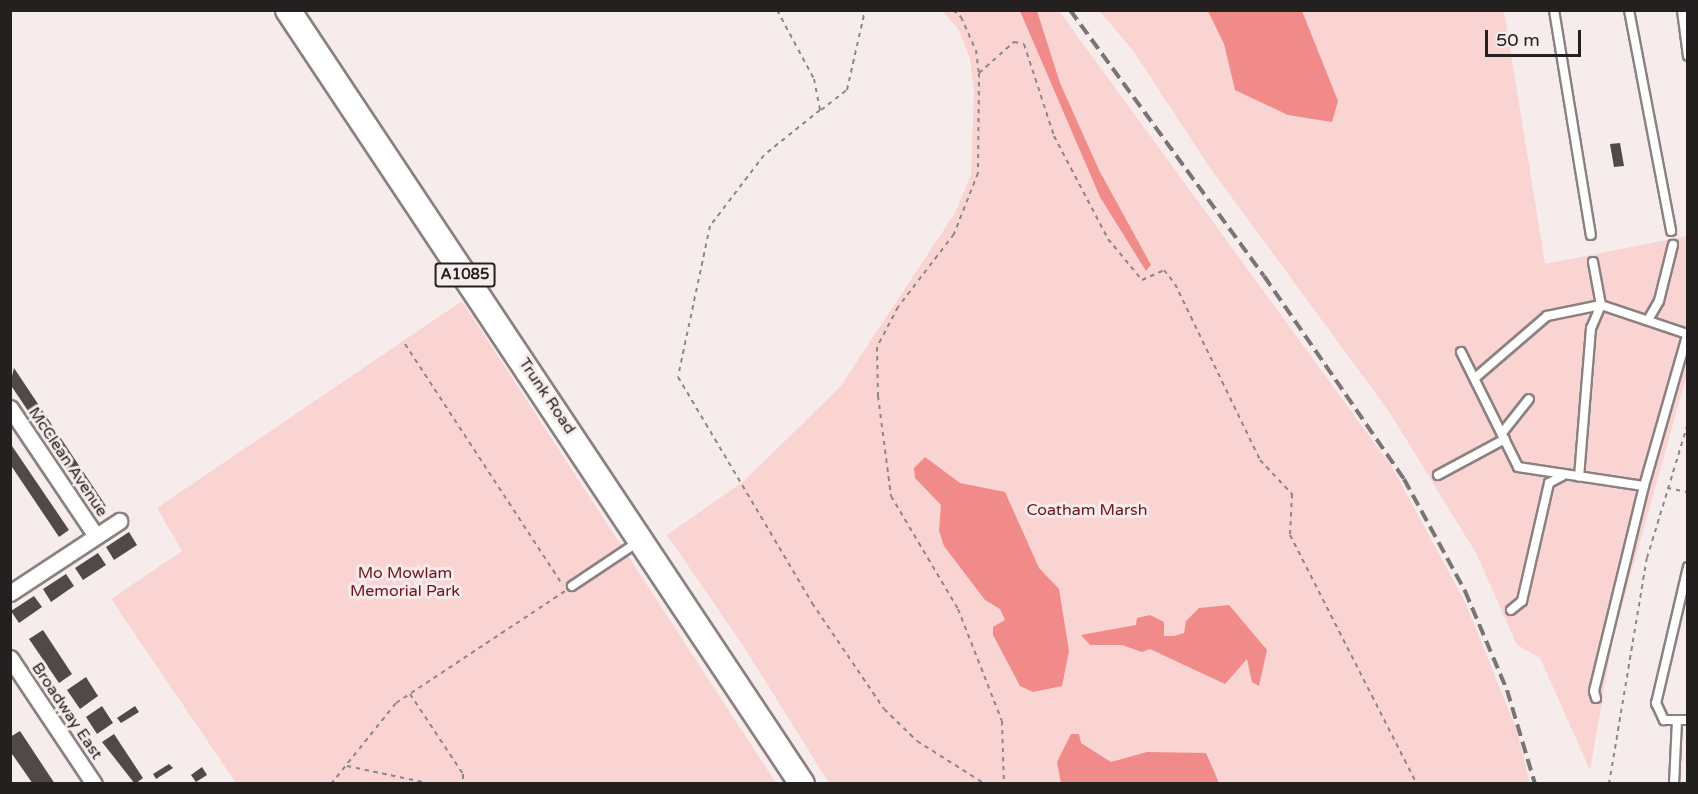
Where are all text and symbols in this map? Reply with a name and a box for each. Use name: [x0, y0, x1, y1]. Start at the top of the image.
scale bar: [1488, 18, 1584, 56]
text: 50 m: [1496, 29, 1540, 51]
road number: A1085: [434, 263, 496, 287]
street label: Trunk Road: [515, 354, 579, 438]
street label: McClean Avenue: [24, 404, 112, 520]
park label: Coatham Marsh: [1026, 500, 1148, 520]
park label: Mo Mowlam Memorial Park: [350, 563, 460, 601]
street label: Broadway East: [28, 659, 106, 763]

